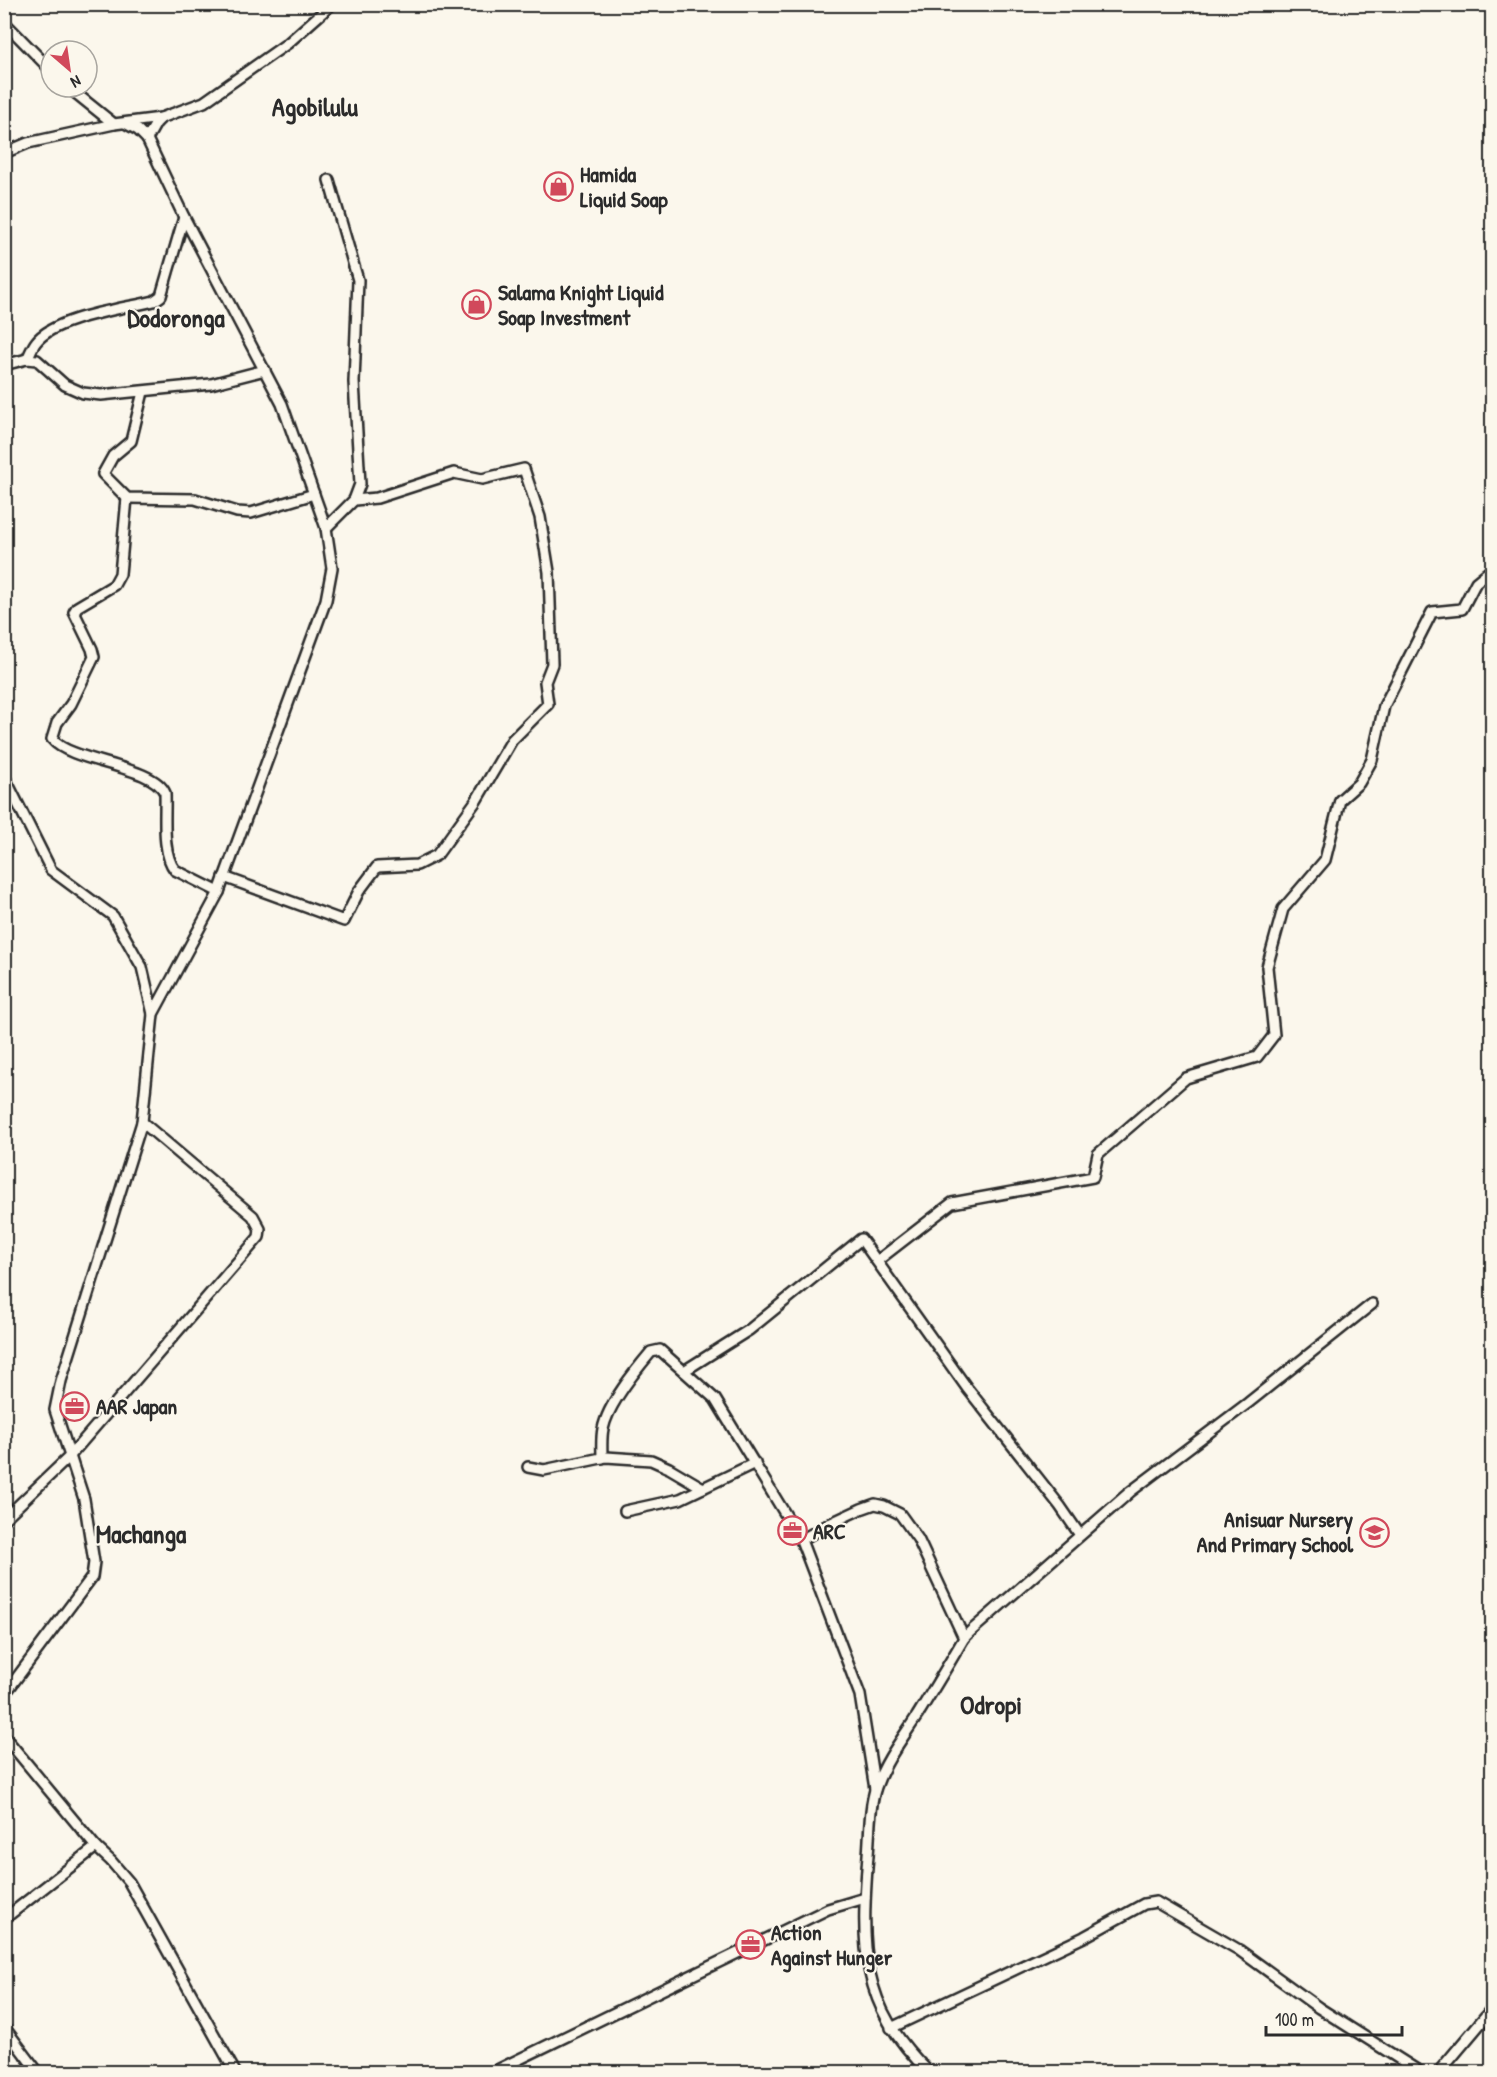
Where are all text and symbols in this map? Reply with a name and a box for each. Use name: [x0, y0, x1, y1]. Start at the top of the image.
north arrow: [39, 39, 99, 99]
text: N: [67, 70, 85, 94]
district label: Agobilulu: [272, 89, 359, 125]
place label: Hamida Liquid Soap: [580, 159, 668, 215]
shop icon: Hamida Liquid Soap: [543, 171, 575, 203]
place label: Salama Knight Liquid Soap Investment: [498, 277, 664, 333]
shop icon: Salama Knight Liquid Soap Investment: [461, 289, 493, 321]
district label: Dodoronga: [127, 300, 226, 336]
office icon: AAR Japan: [59, 1390, 91, 1422]
place label: AAR Japan: [96, 1391, 177, 1422]
place label: Anisuar Nursery And Primary School: [1197, 1504, 1354, 1560]
office icon: ARC: [776, 1515, 808, 1547]
district label: Machanga: [96, 1516, 187, 1552]
place label: ARC: [813, 1516, 846, 1546]
school or university icon: Anisuar Nursery And Primary School: [1358, 1516, 1390, 1548]
district label: Odropi: [960, 1687, 1022, 1723]
place label: Action Against Hunger: [771, 1917, 893, 1973]
office icon: Action Against Hunger: [734, 1929, 766, 1961]
scale bar: [1266, 1999, 1402, 2037]
text: 100 m: [1275, 2007, 1314, 2032]

